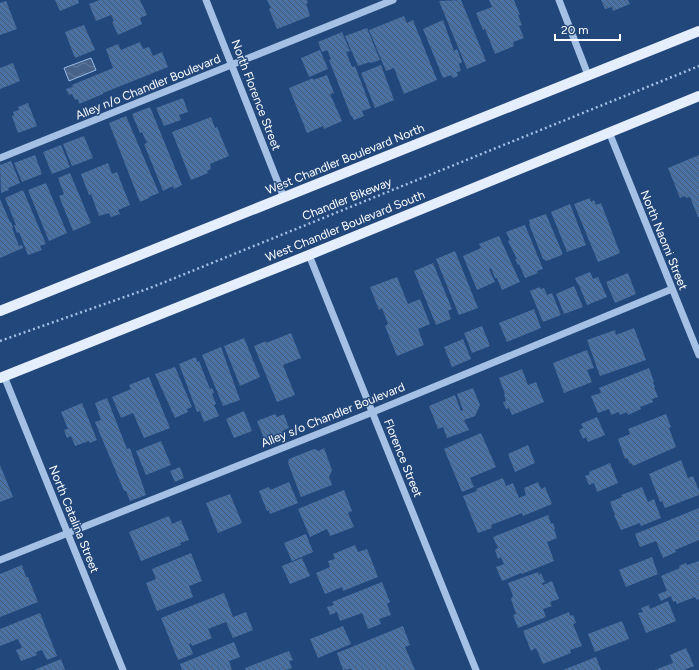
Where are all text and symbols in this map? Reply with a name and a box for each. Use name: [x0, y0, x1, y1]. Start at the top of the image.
scale bar: [555, 16, 620, 42]
text: 20 m: [561, 23, 589, 37]
street label: North Florence Street: [228, 38, 284, 153]
street label: Alley n/o Chandler Boulevard: [73, 51, 223, 123]
street label: West Chandler Boulevard North: [264, 121, 427, 197]
street label: Chandler Bikeway: [300, 174, 394, 223]
street label: West Chandler Boulevard South: [263, 187, 427, 264]
street label: North Naomi Street: [638, 188, 691, 292]
street label: Alley s/o Chandler Boulevard: [259, 380, 407, 450]
street label: Florence Street: [381, 417, 425, 500]
street label: North Catalina Street: [46, 463, 102, 575]

